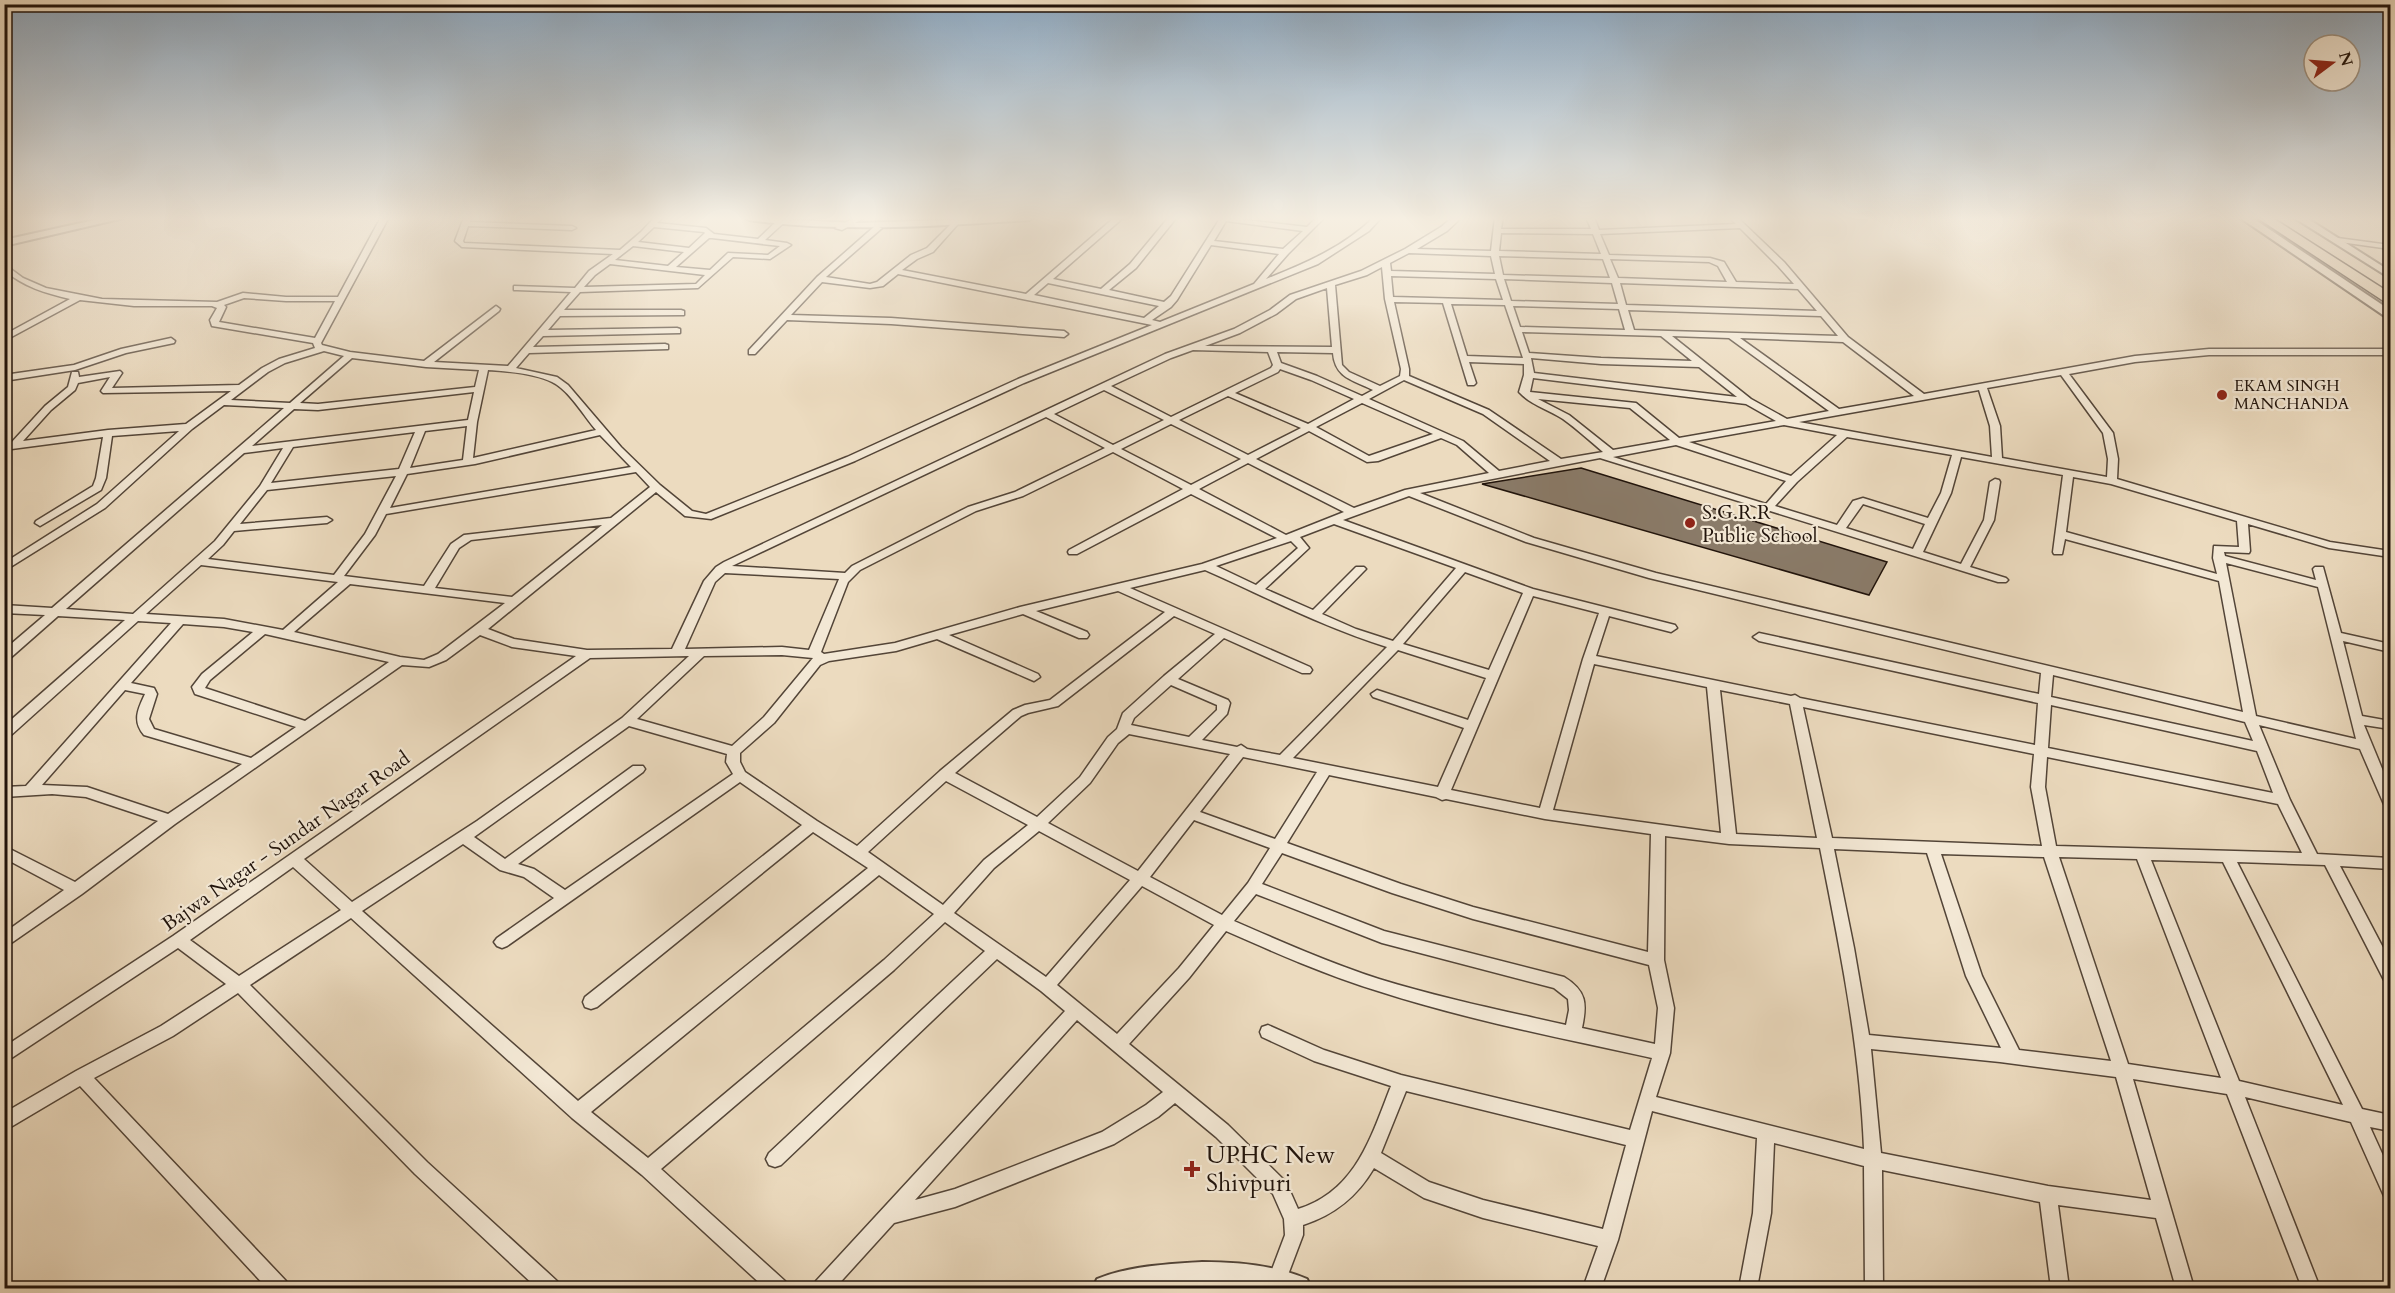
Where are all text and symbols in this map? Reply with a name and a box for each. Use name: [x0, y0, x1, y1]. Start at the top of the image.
north arrow: [2302, 33, 2362, 93]
text: N: [2333, 49, 2358, 69]
place label: EKAM SINGH MANCHANDA: [2234, 375, 2350, 415]
marker: EKAM SINGH MANCHANDA: [2215, 388, 2229, 402]
place label: S.G.R.R Public School: [1702, 499, 1818, 549]
marker: S.G.R.R Public School: [1683, 516, 1697, 530]
street label: Bajwa Nagar - Sundar Nagar Road: [157, 745, 416, 937]
place label: UPHC New Shivpuri: [1206, 1139, 1335, 1200]
marker: UPHC New Shivpuri: [1183, 1160, 1201, 1178]

